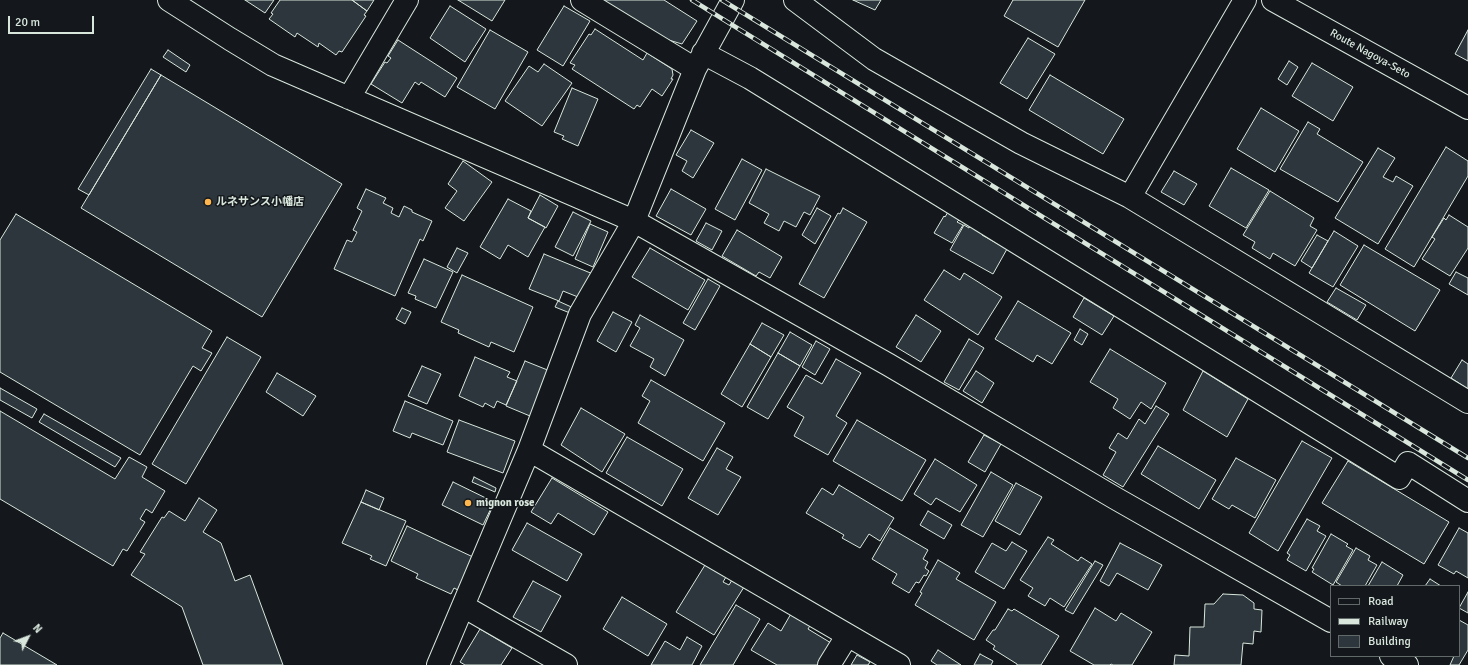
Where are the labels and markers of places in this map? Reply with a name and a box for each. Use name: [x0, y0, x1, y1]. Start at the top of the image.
place label: ルネサンス小幡店: [216, 195, 304, 209]
marker: ルネサンス小幡店: [203, 197, 213, 207]
place label: mignon rose: [476, 496, 535, 510]
marker: mignon rose: [463, 498, 473, 508]

